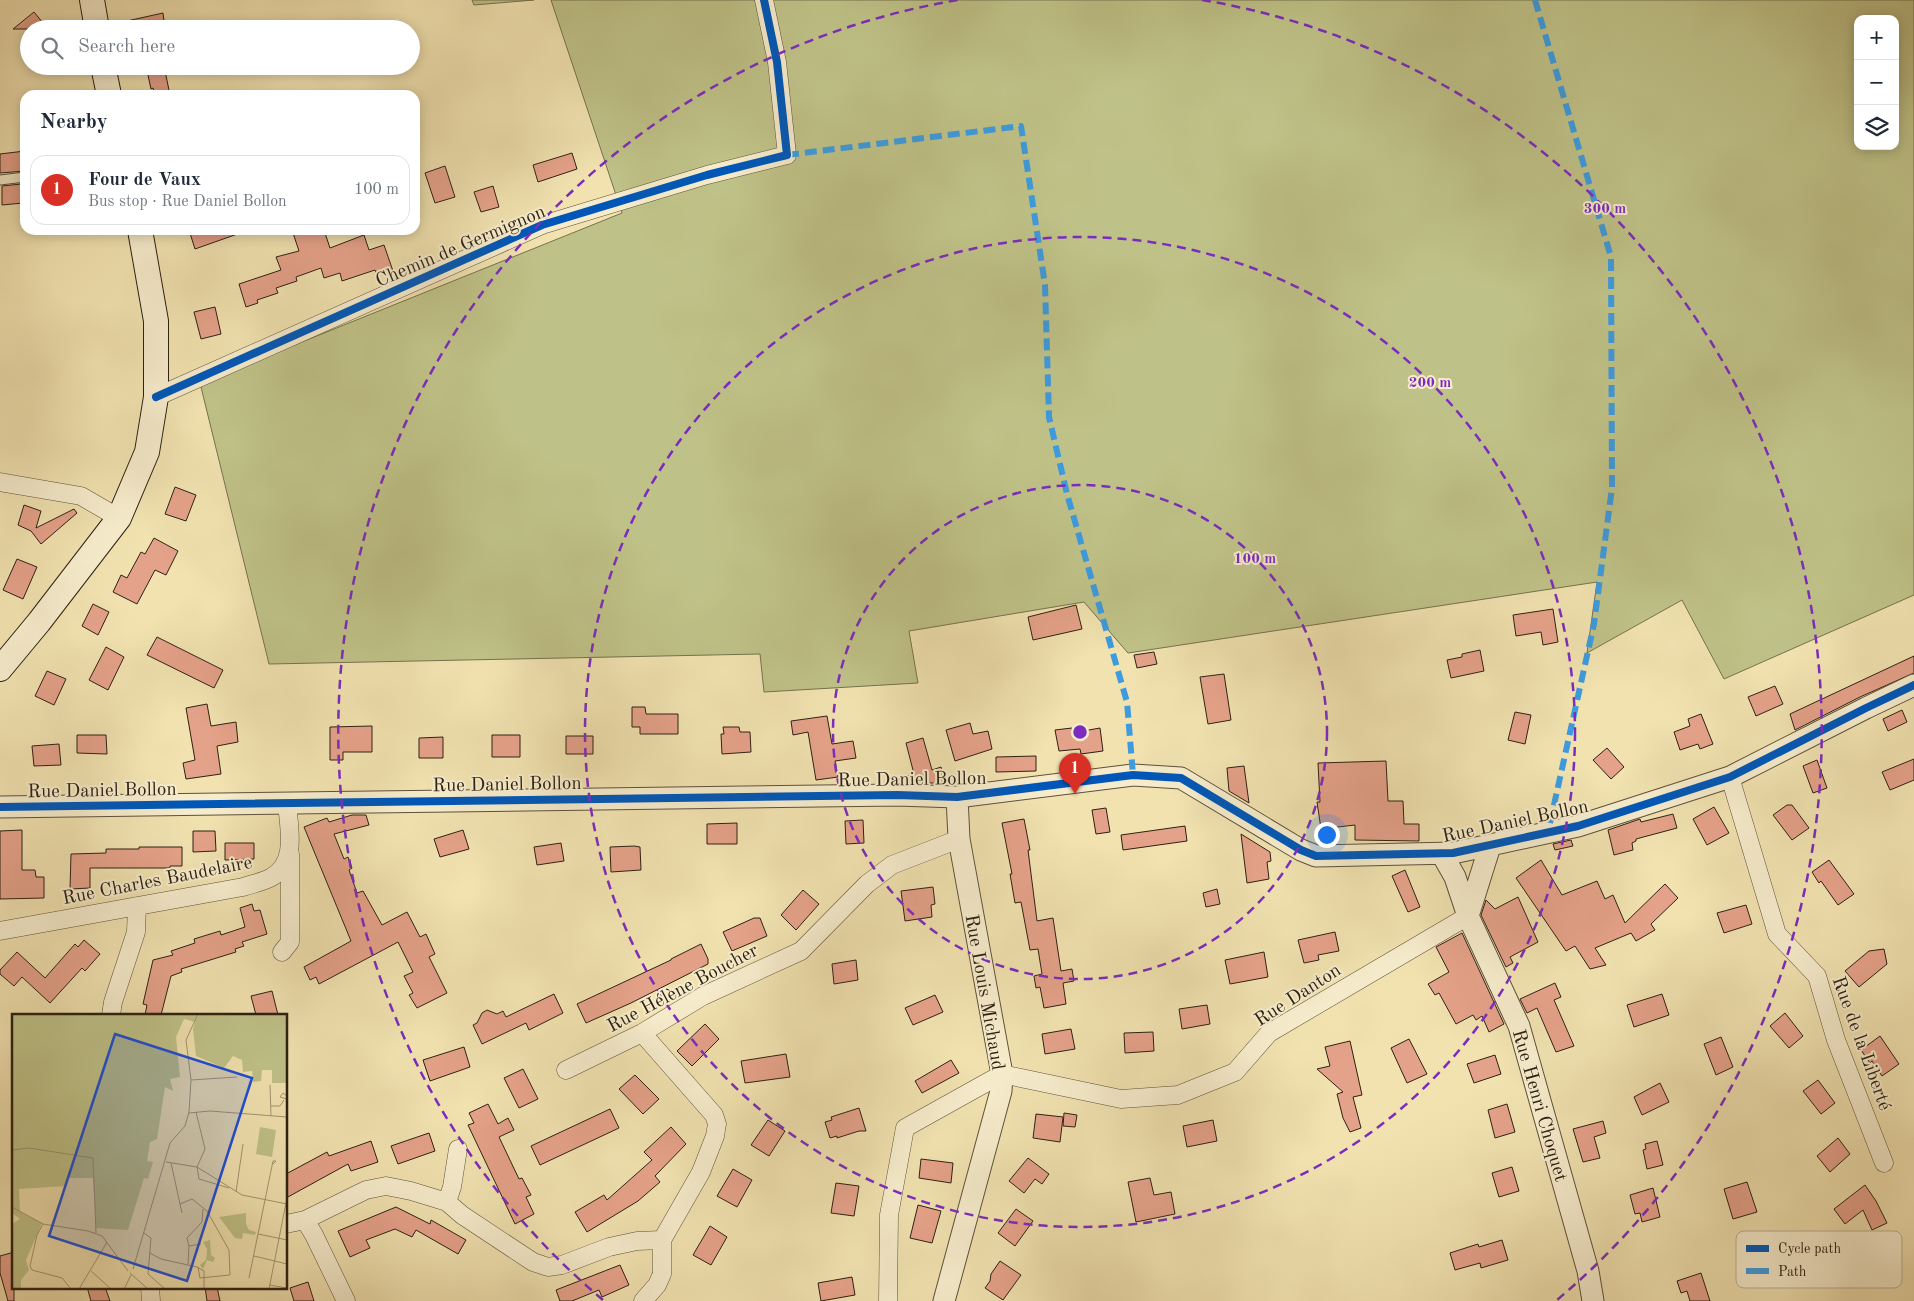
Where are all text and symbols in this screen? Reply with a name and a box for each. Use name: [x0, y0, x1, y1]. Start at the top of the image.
map controls: [1854, 15, 1899, 150]
button: +: [1854, 15, 1899, 60]
search box: [20, 20, 420, 75]
icon: search: [38, 34, 66, 62]
text: Search here: [78, 38, 175, 57]
button: −: [1854, 60, 1899, 105]
button: layers: [1854, 105, 1899, 150]
text: Nearby: [40, 112, 108, 133]
text: Four de Vaux: [88, 171, 201, 190]
text: 1: [52, 182, 62, 198]
text: 100 m: [354, 182, 399, 198]
text: Bus stop · Rue Daniel Bollon: [88, 194, 287, 210]
text: 300 m: [1584, 202, 1626, 217]
street label: Chemin de Germignon: [373, 203, 549, 292]
text: 200 m: [1409, 376, 1451, 391]
text: 100 m: [1234, 552, 1276, 567]
centre of rings: [1071, 723, 1089, 741]
pin: 1: [1059, 753, 1091, 794]
street label: Rue Daniel Bollon: [837, 770, 987, 791]
street label: Rue Daniel Bollon: [432, 775, 582, 796]
street label: Rue Daniel Bollon: [27, 781, 177, 802]
street label: Rue Daniel Bollon: [1441, 798, 1590, 847]
your location: [1314, 822, 1340, 848]
street label: Rue Charles Baudelaire: [61, 854, 254, 909]
street label: Rue Louis Michaud: [960, 913, 1007, 1072]
street label: Rue Hélène Boucher: [605, 941, 762, 1037]
street label: Rue Danton: [1252, 961, 1345, 1031]
street label: Rue de la Liberté: [1828, 974, 1894, 1113]
inset map: [12, 1014, 288, 1288]
street label: Rue Henri Choquet: [1508, 1027, 1569, 1184]
legend: [1736, 1231, 1902, 1288]
text: Cycle path: [1778, 1242, 1841, 1256]
text: Path: [1778, 1265, 1807, 1279]

